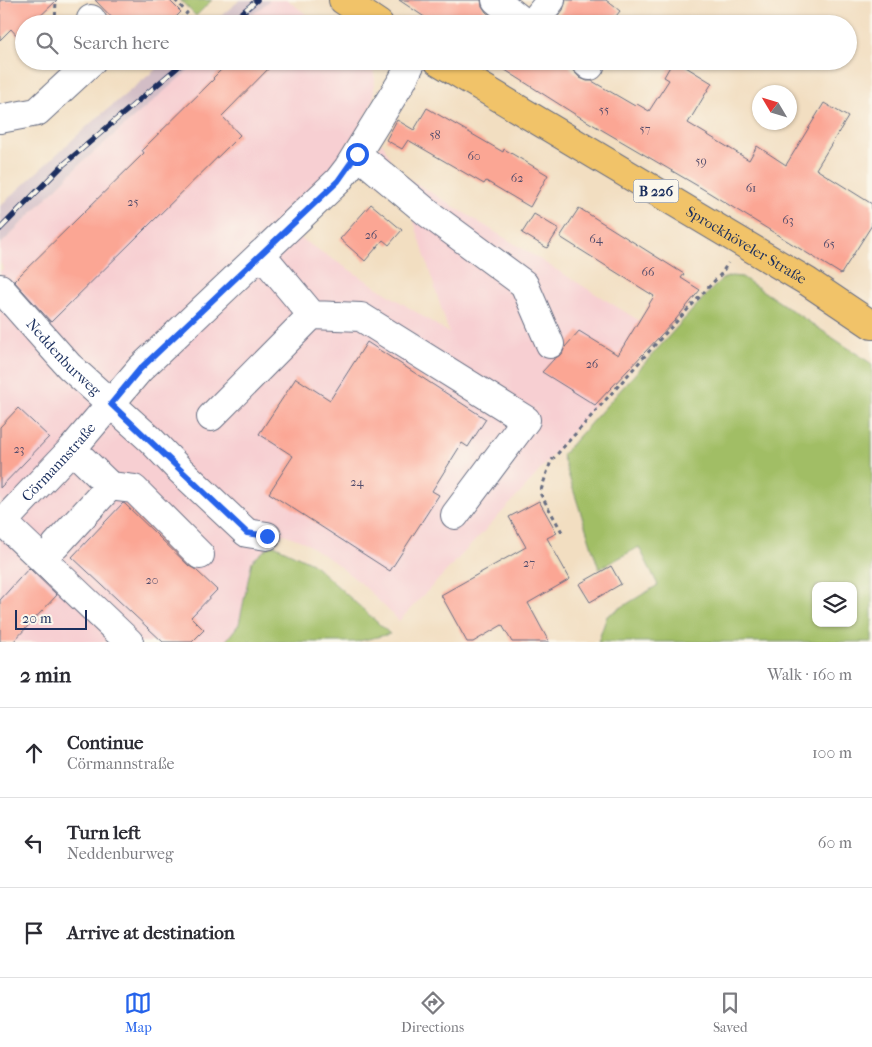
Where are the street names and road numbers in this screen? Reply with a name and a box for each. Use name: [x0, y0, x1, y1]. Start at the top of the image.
road number: B 226: [634, 180, 678, 202]
street label: Sprockhöveler Straße: [683, 202, 810, 288]
street label: Neddenburweg: [22, 315, 105, 400]
street label: Cörmannstraße: [18, 419, 100, 505]

